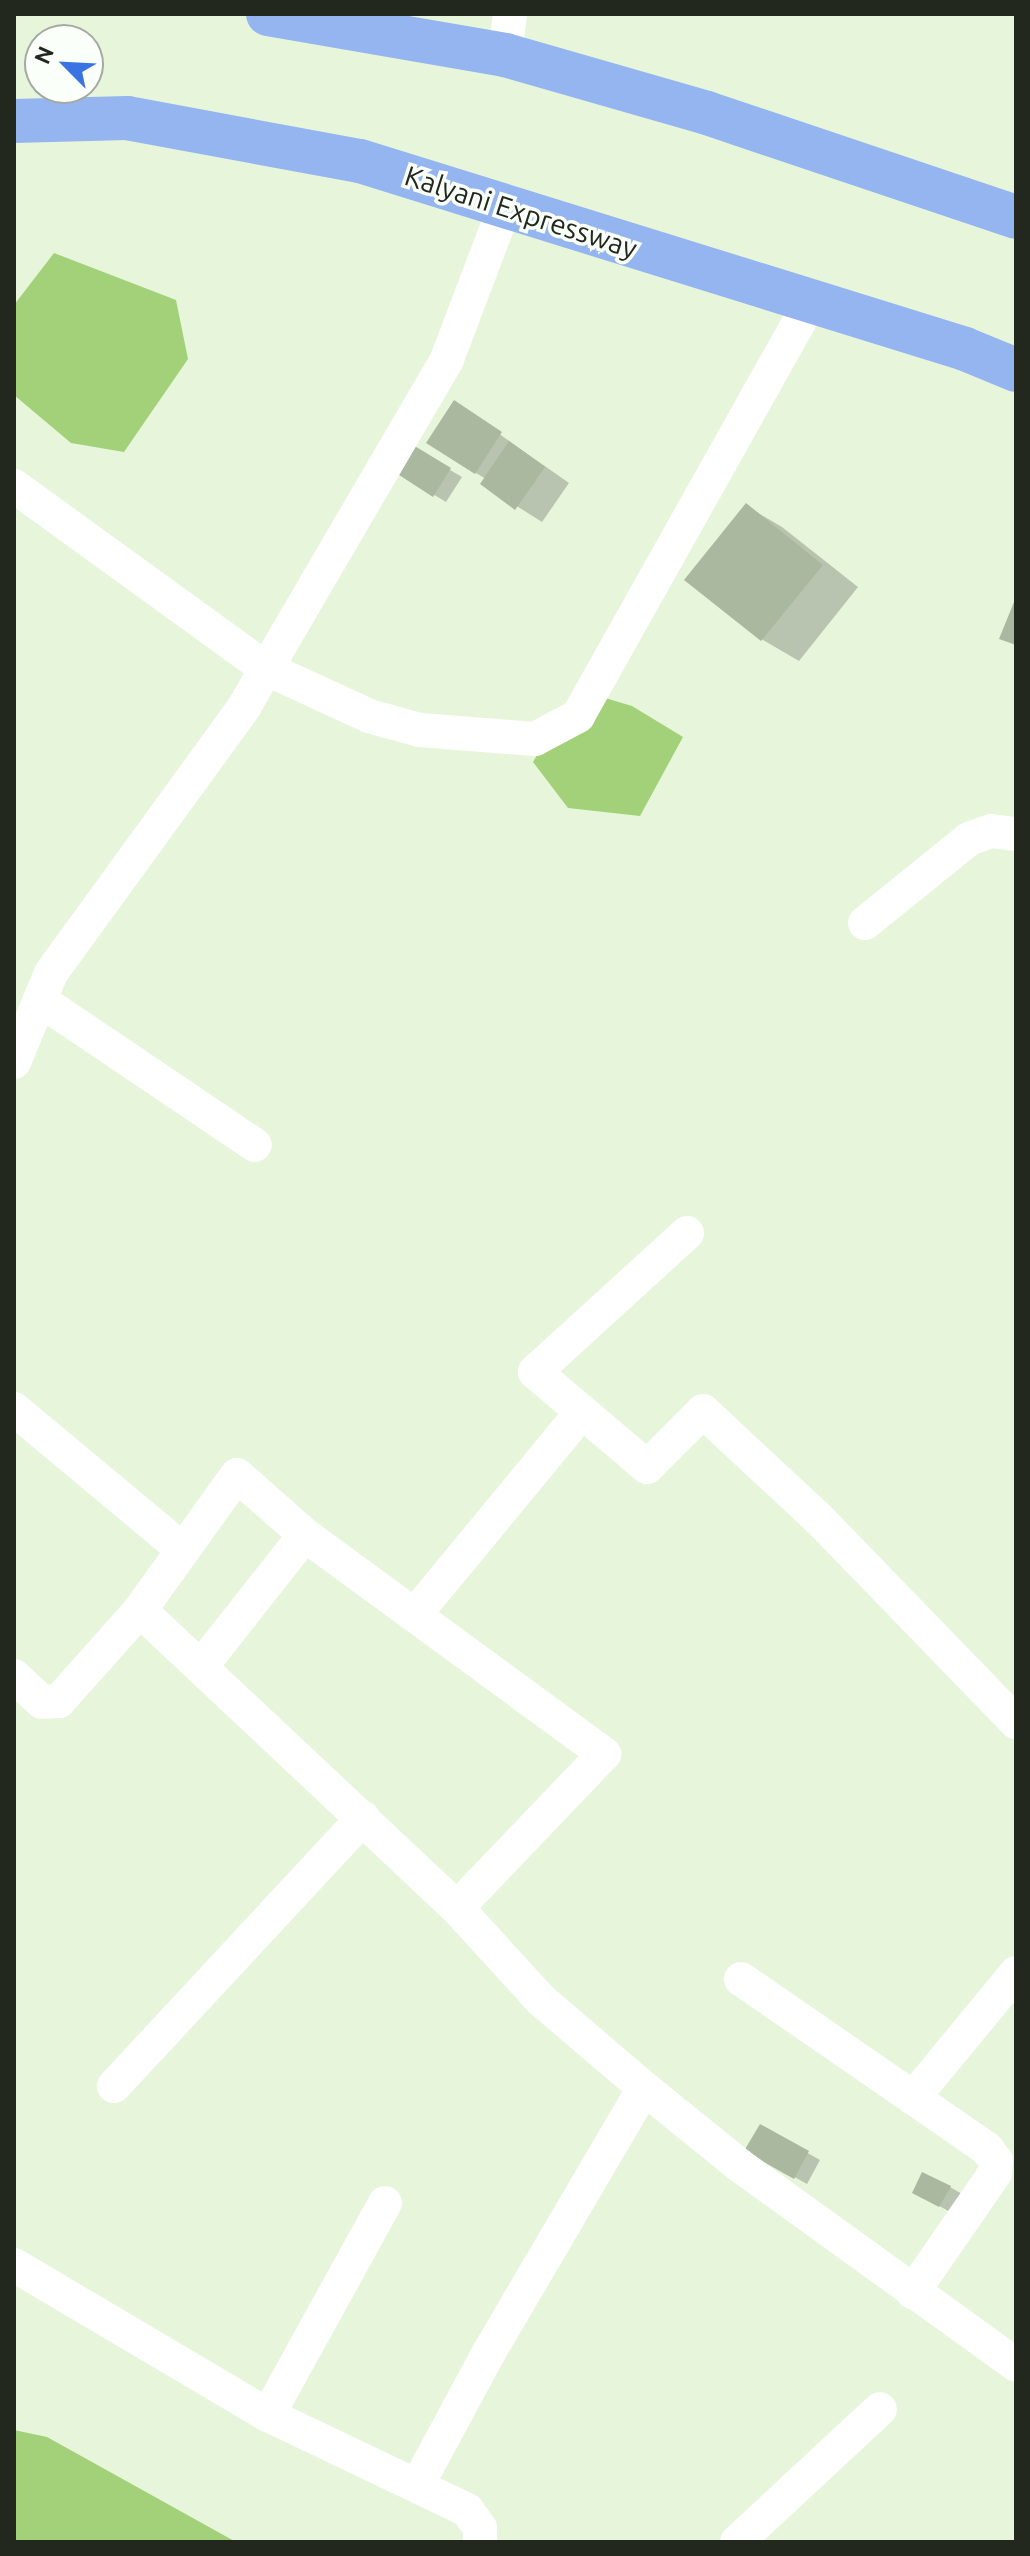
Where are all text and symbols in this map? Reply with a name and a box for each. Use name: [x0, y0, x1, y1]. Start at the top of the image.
north arrow: [24, 24, 104, 104]
text: N: [29, 42, 58, 67]
street label: Kalyani Expressway: [401, 159, 641, 265]

